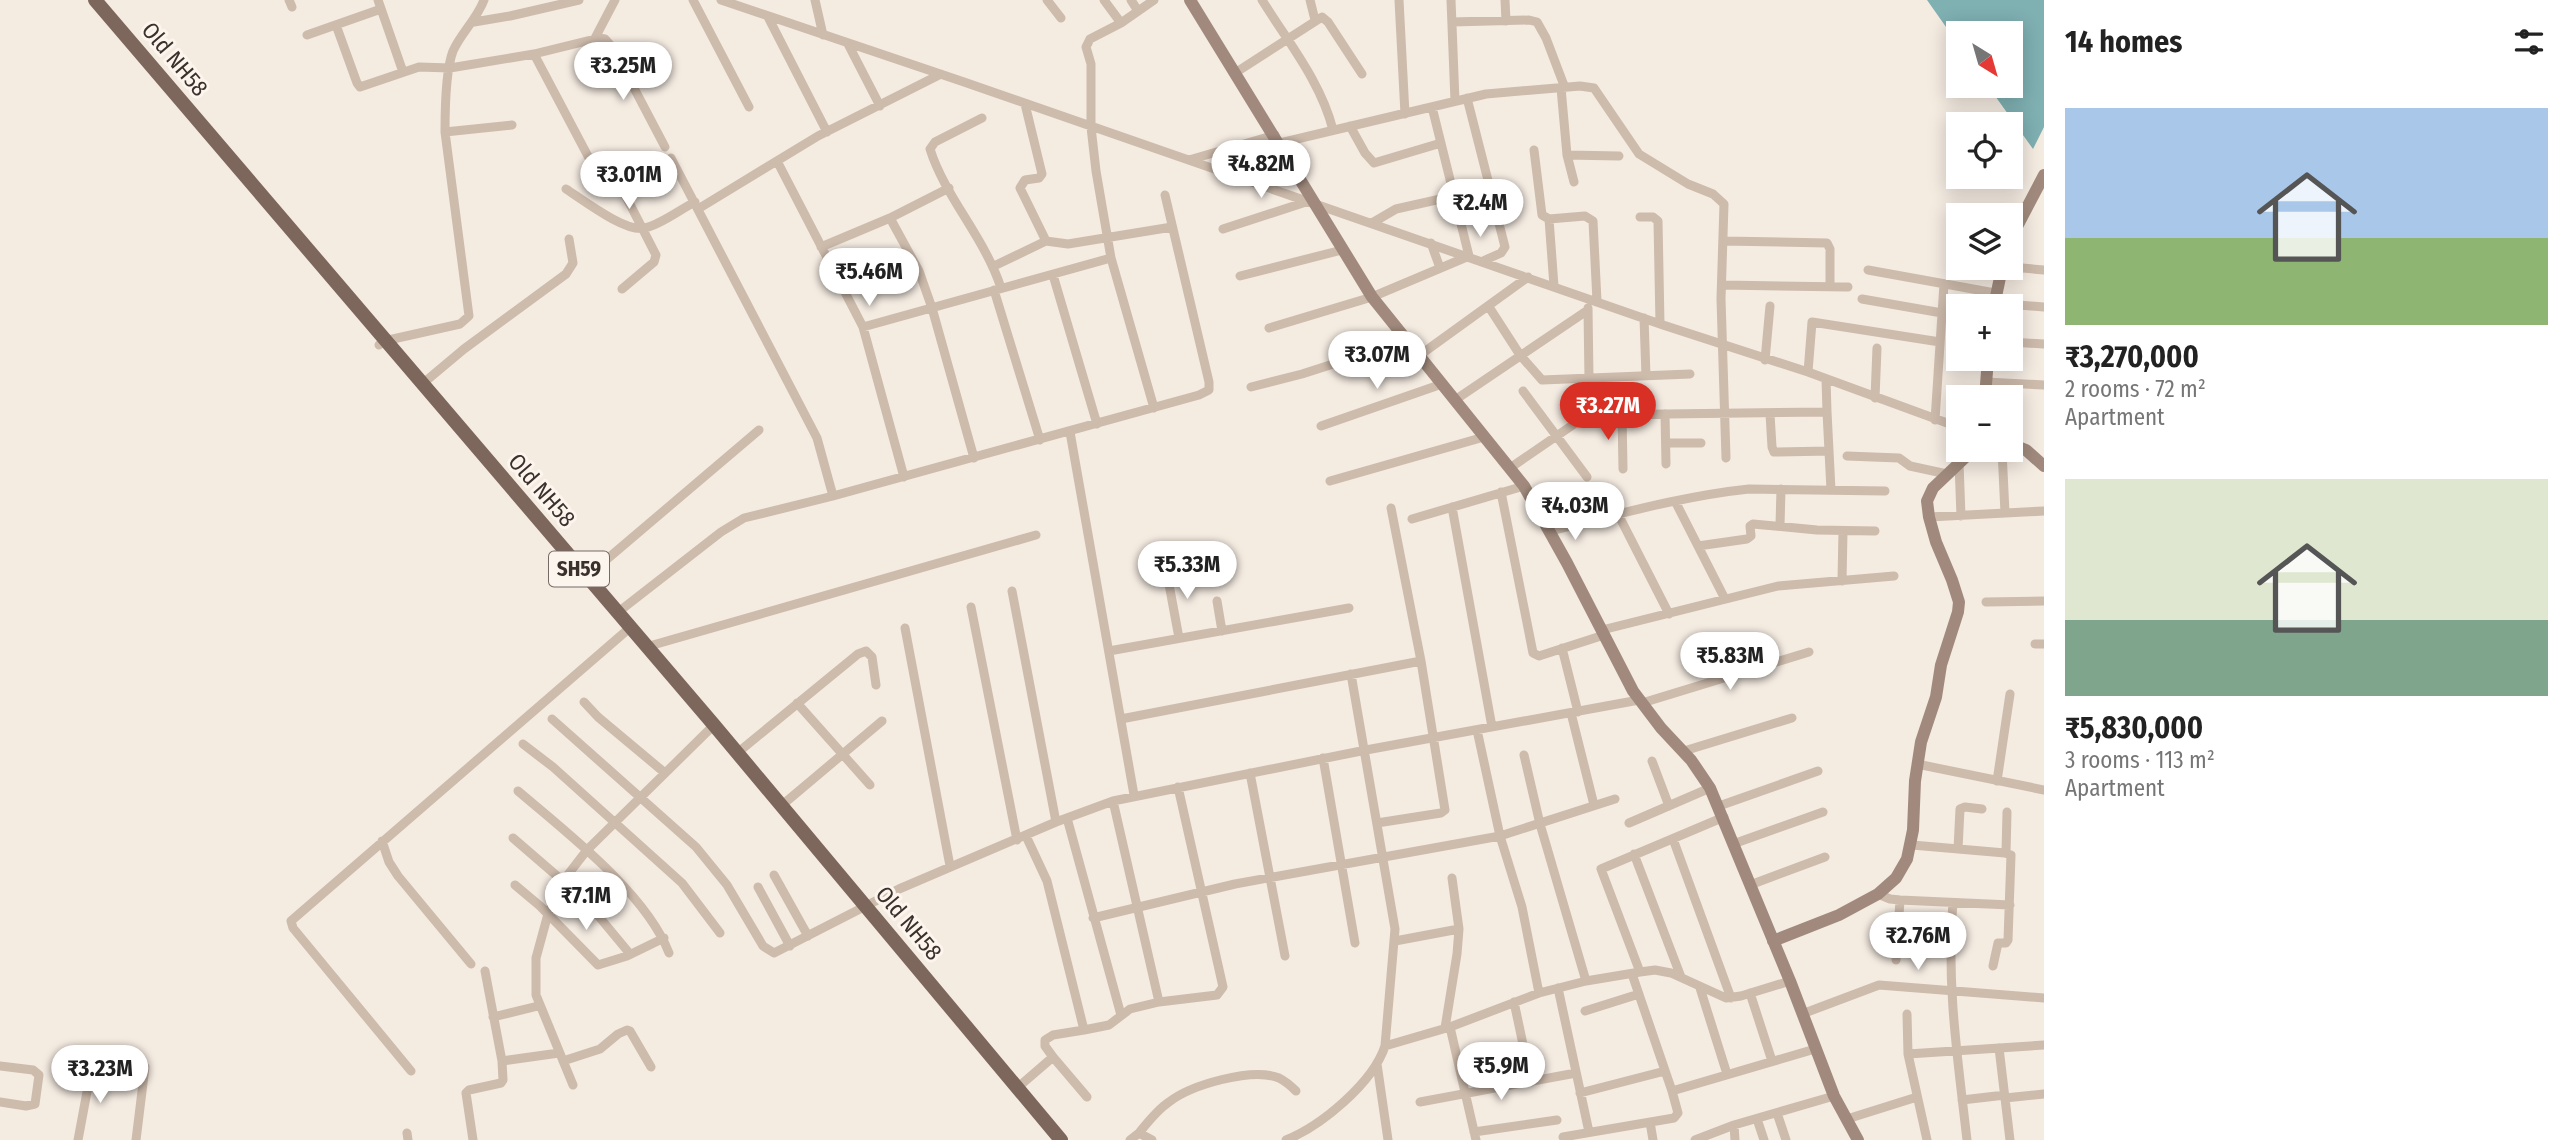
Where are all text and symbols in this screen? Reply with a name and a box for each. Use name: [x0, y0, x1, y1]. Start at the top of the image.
street label: Old NH58: [136, 16, 214, 102]
north arrow: [1946, 21, 2023, 98]
map controls: [1946, 21, 2023, 462]
icon: filters: [2510, 23, 2548, 61]
text: 14 homes: [2065, 24, 2182, 60]
pin: ₹3.25M: [566, 42, 680, 102]
text: ₹3.25M: [590, 51, 656, 79]
button: locate: [1946, 112, 2023, 189]
pin: ₹4.82M: [1204, 140, 1318, 200]
text: ₹4.82M: [1227, 149, 1295, 177]
pin: ₹3.01M: [572, 152, 686, 211]
icon: home: [2244, 154, 2370, 280]
text: ₹3.01M: [596, 160, 662, 188]
pin: ₹2.4M: [1431, 180, 1529, 239]
text: ₹2.4M: [1452, 188, 1508, 216]
button: layers: [1946, 203, 2023, 280]
pin: ₹5.46M: [812, 248, 926, 308]
text: ₹5.46M: [835, 257, 903, 285]
button: +: [1946, 294, 2023, 371]
pin: ₹3.07M: [1320, 332, 1434, 391]
text: ₹3,270,000: [2065, 339, 2199, 375]
text: ₹3.07M: [1344, 340, 1410, 368]
text: 2 rooms · 72 m²: [2065, 375, 2206, 403]
pin: ₹3.27M: [1551, 382, 1665, 442]
button: −: [1946, 385, 2023, 462]
text: ₹3.27M: [1576, 391, 1640, 419]
text: Apartment: [2065, 403, 2165, 431]
street label: Old NH58: [503, 448, 581, 532]
pin: ₹4.03M: [1518, 482, 1632, 542]
text: ₹4.03M: [1541, 491, 1609, 519]
icon: home: [2244, 525, 2370, 651]
pin: ₹5.33M: [1130, 542, 1244, 601]
text: ₹5.33M: [1154, 550, 1220, 578]
road number: SH59: [549, 552, 609, 586]
pin: ₹5.83M: [1673, 632, 1787, 692]
text: ₹5.83M: [1696, 641, 1764, 669]
text: ₹5,830,000: [2065, 710, 2203, 746]
text: 3 rooms · 113 m²: [2065, 746, 2215, 774]
text: Apartment: [2065, 774, 2165, 802]
pin: ₹7.1M: [537, 872, 635, 932]
street label: Old NH58: [870, 880, 948, 966]
text: ₹7.1M: [561, 881, 611, 909]
pin: ₹2.76M: [1861, 912, 1975, 972]
text: ₹2.76M: [1885, 921, 1951, 949]
pin: ₹5.9M: [1452, 1042, 1550, 1102]
pin: ₹3.23M: [43, 1046, 157, 1105]
text: ₹5.9M: [1473, 1051, 1529, 1079]
text: ₹3.23M: [67, 1054, 133, 1082]

